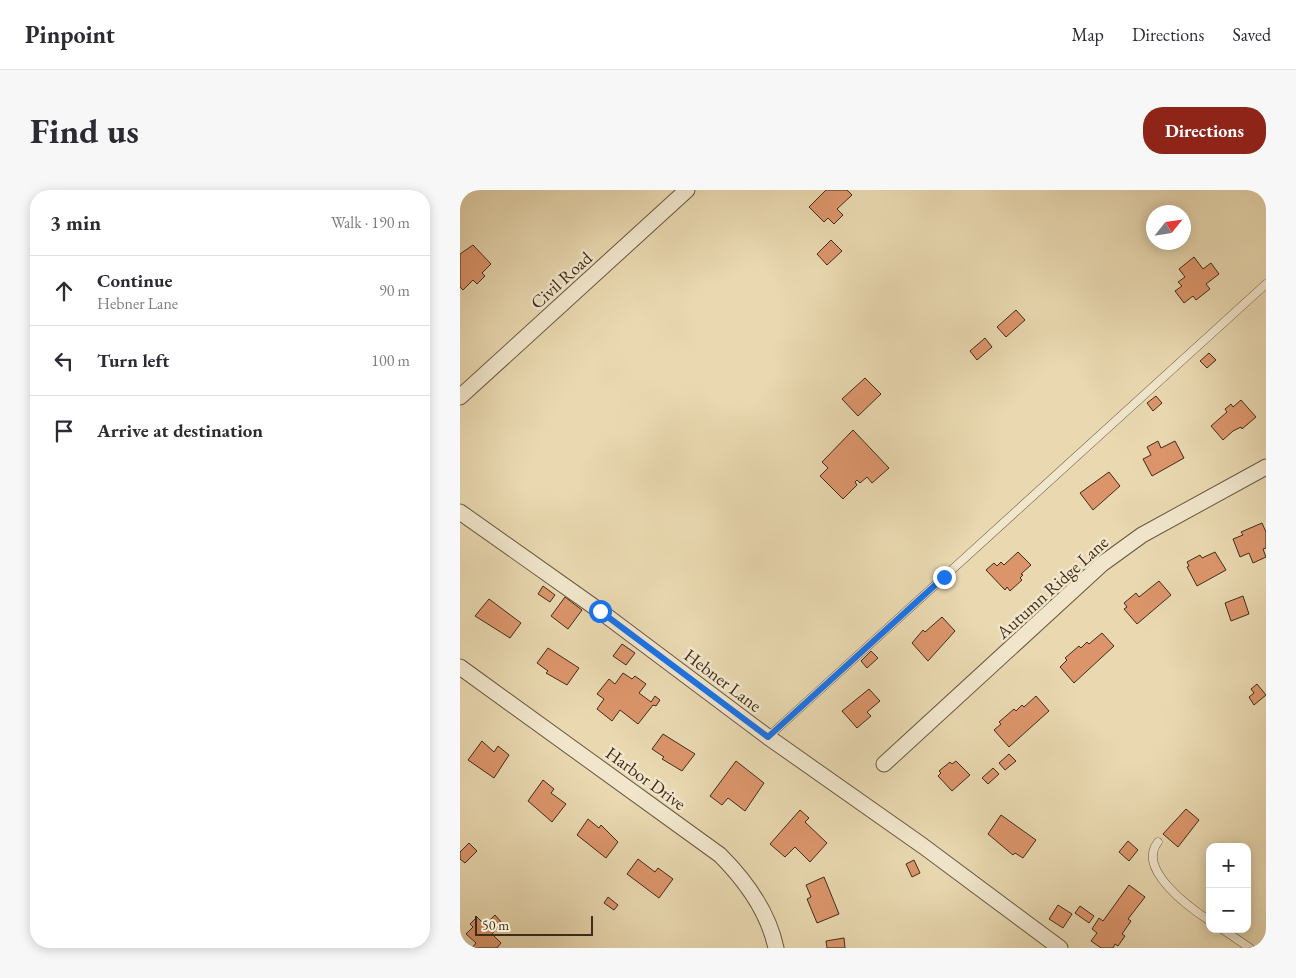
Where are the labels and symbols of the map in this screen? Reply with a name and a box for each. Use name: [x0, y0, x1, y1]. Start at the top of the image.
north arrow: [1146, 205, 1191, 250]
street label: Civil Road: [525, 246, 597, 314]
street label: Autumn Ridge Lane: [990, 531, 1113, 644]
route end: [933, 566, 956, 589]
route start: [589, 600, 612, 623]
street label: Hebner Lane: [680, 643, 766, 717]
street label: Harbor Drive: [601, 741, 691, 815]
scale bar: [475, 913, 592, 936]

